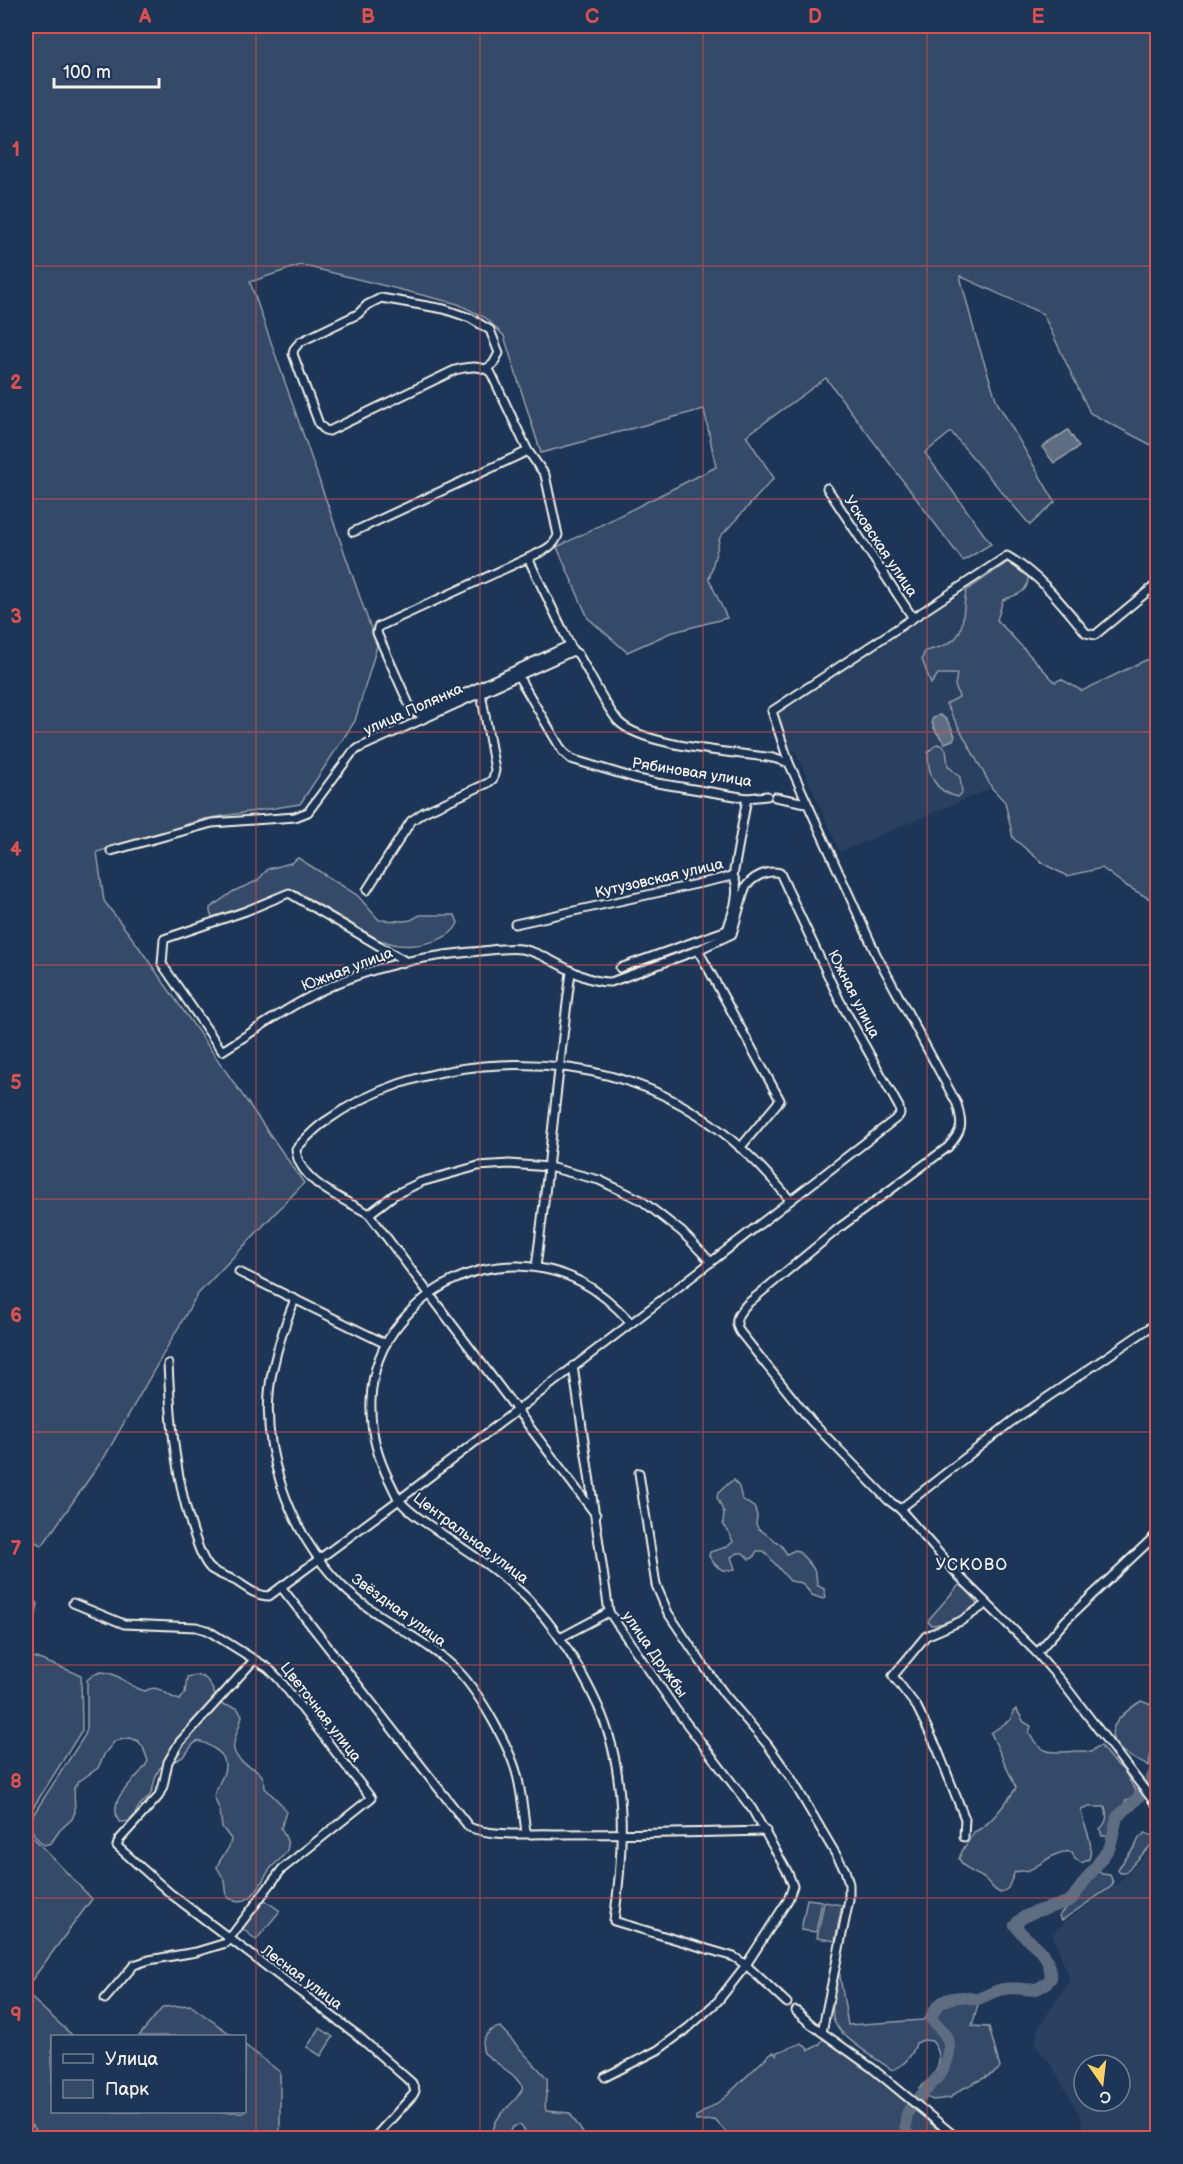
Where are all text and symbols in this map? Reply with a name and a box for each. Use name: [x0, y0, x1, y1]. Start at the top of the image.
text: A: [138, 5, 152, 29]
text: B: [361, 5, 375, 29]
text: C: [585, 5, 599, 29]
text: D: [808, 5, 822, 29]
text: E: [1032, 5, 1045, 29]
scale bar: [54, 51, 159, 89]
text: 100 m: [63, 62, 111, 83]
text: 1: [12, 138, 20, 162]
text: 2: [10, 371, 22, 395]
street label: Усковская улица: [840, 492, 922, 601]
text: 3: [10, 605, 22, 629]
street label: улица Полянка: [361, 679, 466, 740]
street label: Рябиновая улица: [631, 754, 753, 791]
text: 4: [10, 838, 22, 862]
street label: Кутузовская улица: [593, 854, 725, 903]
street label: Южная улица: [299, 943, 396, 996]
street label: Южная улица: [823, 947, 884, 1042]
text: 5: [10, 1071, 22, 1095]
text: 6: [10, 1304, 22, 1328]
street label: Центральная улица: [409, 1489, 532, 1588]
text: 7: [10, 1537, 22, 1561]
district label: УСКОВО: [935, 1556, 1009, 1575]
street label: Звёздная улица: [348, 1570, 450, 1651]
street label: улица Дружбы: [618, 1607, 691, 1701]
street label: Цветочная улица: [276, 1659, 365, 1766]
text: 8: [10, 1770, 22, 1794]
street label: Лесная улица: [257, 1940, 346, 2014]
text: 9: [10, 2003, 22, 2027]
legend: [51, 2035, 246, 2113]
text: Улица: [105, 2049, 159, 2070]
north arrow: [1072, 2053, 1132, 2113]
text: Парк: [105, 2079, 149, 2100]
text: С: [1098, 2086, 1113, 2107]

